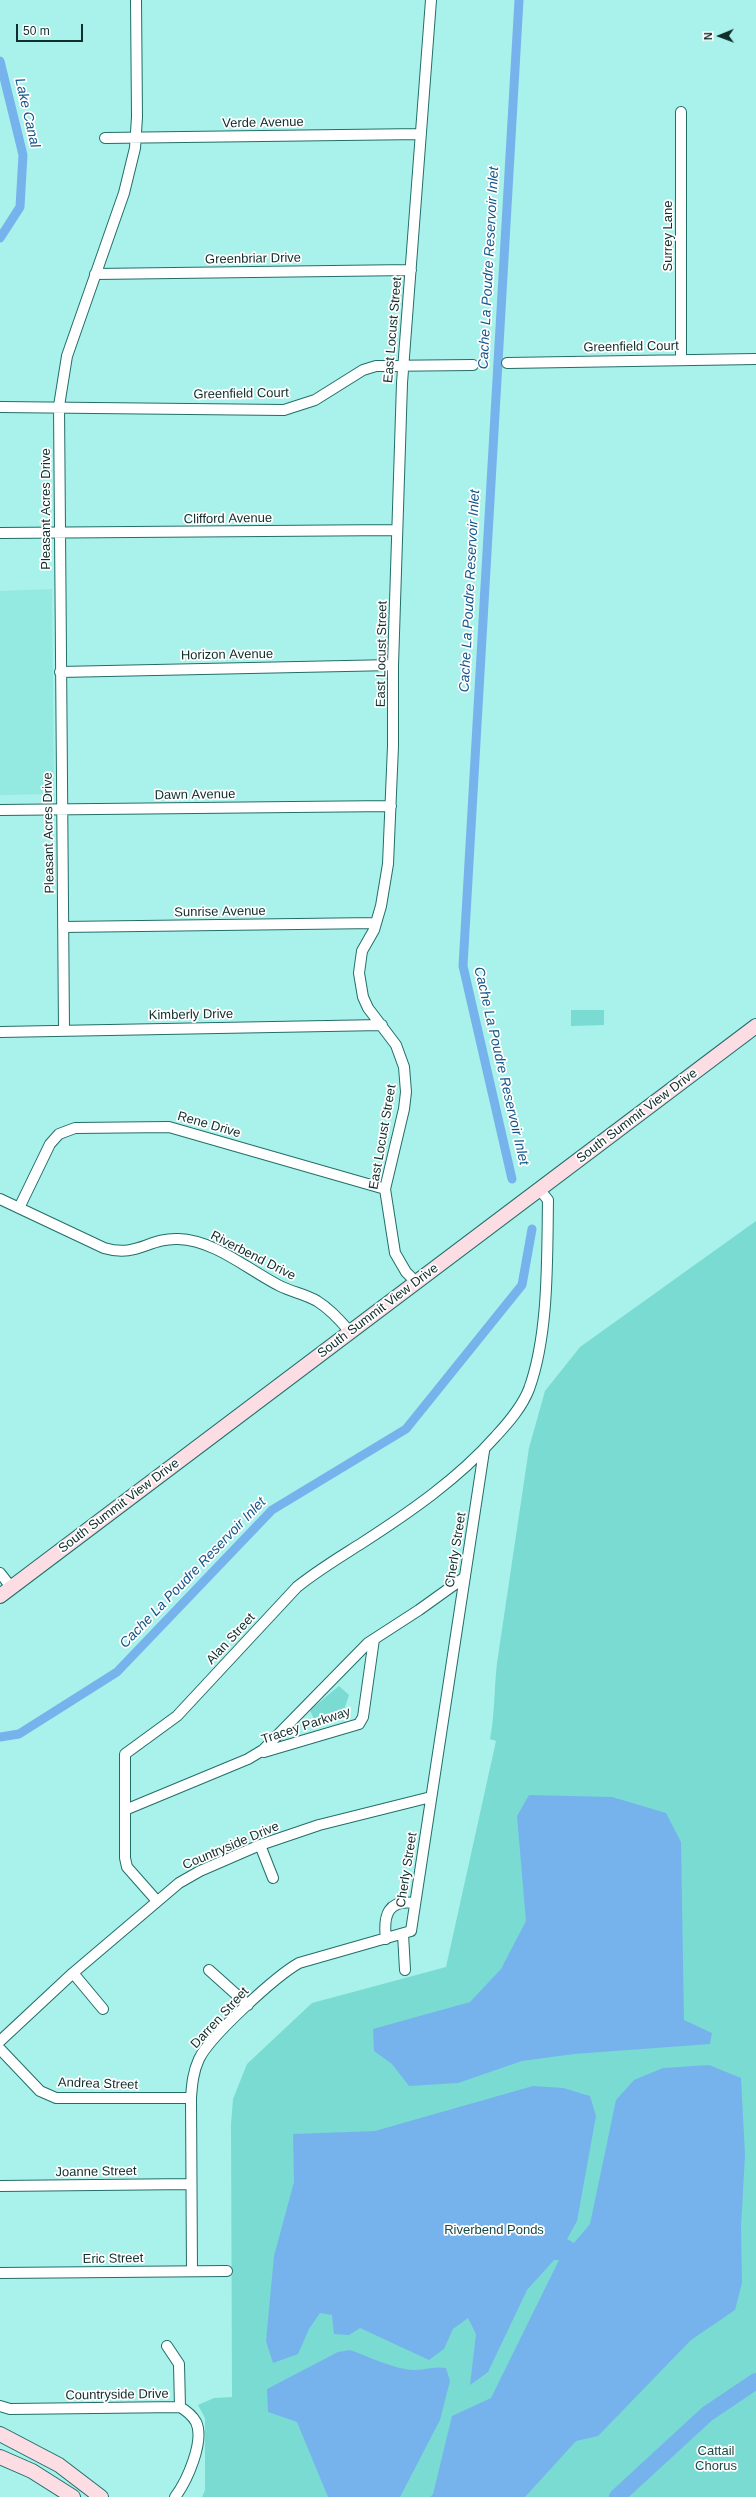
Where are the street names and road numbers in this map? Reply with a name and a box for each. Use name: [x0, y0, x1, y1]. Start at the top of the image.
street label: Verde Avenue: [222, 114, 304, 132]
street label: Surrey Lane: [660, 201, 676, 271]
street label: Greenbriar Drive: [205, 250, 301, 268]
street label: East Locust Street: [381, 276, 405, 384]
street label: Greenfield Court: [583, 338, 679, 356]
street label: Greenfield Court: [193, 385, 289, 403]
street label: Pleasant Acres Drive: [38, 448, 54, 570]
street label: Clifford Avenue: [184, 510, 272, 528]
street label: East Locust Street: [373, 601, 391, 707]
street label: Horizon Avenue: [181, 646, 273, 664]
street label: Pleasant Acres Drive: [40, 772, 58, 894]
street label: Dawn Avenue: [155, 786, 235, 804]
street label: Sunrise Avenue: [174, 903, 266, 921]
street label: Kimberly Drive: [149, 1006, 233, 1024]
street label: South Summit View Drive: [574, 1065, 700, 1167]
street label: East Locust Street: [366, 1083, 400, 1191]
street label: Rene Drive: [176, 1109, 242, 1141]
street label: Riverbend Drive: [208, 1228, 298, 1284]
street label: South Summit View Drive: [315, 1260, 441, 1362]
street label: South Summit View Drive: [56, 1455, 182, 1557]
street label: Cherly Street: [442, 1511, 470, 1589]
street label: Alan Street: [203, 1610, 259, 1668]
street label: Tracey Parkway: [260, 1704, 352, 1748]
street label: Countryside Drive: [180, 1819, 282, 1873]
street label: Cherly Street: [393, 1831, 421, 1909]
street label: Darren Street: [188, 1984, 252, 2052]
street label: Andrea Street: [58, 2075, 138, 2093]
street label: Joanne Street: [55, 2163, 137, 2181]
street label: Eric Street: [83, 2251, 143, 2267]
street label: Countryside Drive: [65, 2386, 169, 2404]

